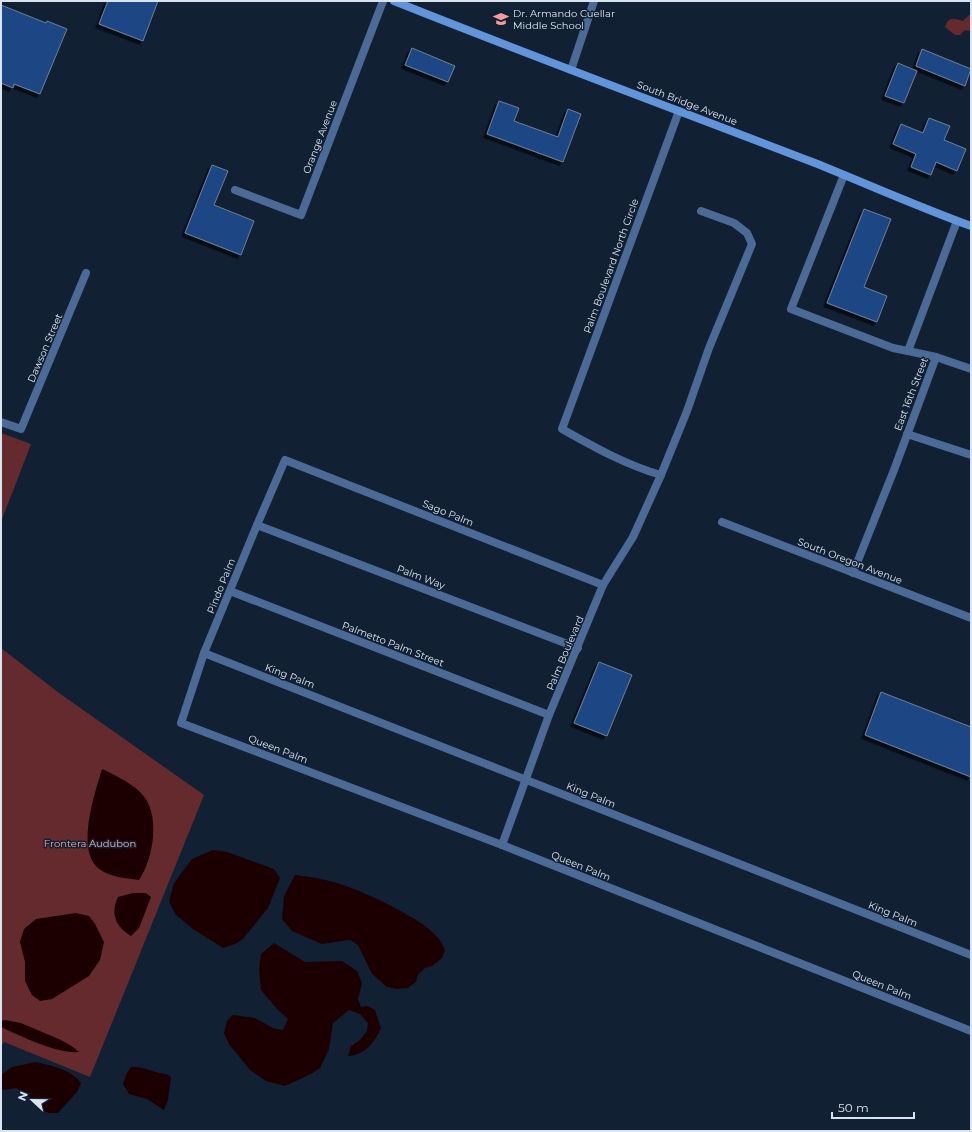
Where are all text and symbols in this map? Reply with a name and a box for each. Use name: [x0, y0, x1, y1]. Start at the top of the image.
place label: Dr. Armando Cuellar Middle School: [513, 7, 615, 32]
school or university icon: Dr. Armando Cuellar Middle School: [492, 10, 510, 28]
street label: South Bridge Avenue: [635, 78, 739, 128]
street label: Orange Avenue: [300, 98, 340, 176]
street label: Palm Boulevard North Circle: [581, 197, 641, 335]
street label: Dawson Street: [25, 312, 65, 384]
street label: East 16th Street: [891, 356, 931, 432]
street label: Sago Palm: [421, 497, 475, 529]
street label: South Oregon Avenue: [796, 535, 904, 587]
street label: Pindo Palm: [204, 556, 238, 616]
street label: Palm Way: [395, 562, 447, 592]
street label: Palm Boulevard: [543, 614, 587, 692]
street label: Palmetto Palm Street: [340, 619, 446, 669]
street label: King Palm: [263, 661, 317, 691]
street label: Queen Palm: [246, 732, 310, 766]
street label: King Palm: [564, 779, 618, 811]
park label: Frontera Audubon: [44, 837, 136, 850]
street label: Queen Palm: [549, 848, 613, 884]
street label: King Palm: [866, 898, 920, 930]
street label: Queen Palm: [850, 967, 914, 1003]
north arrow: [12, 1080, 52, 1120]
text: N: [15, 1090, 31, 1103]
scale bar: [832, 1094, 914, 1120]
text: 50 m: [838, 1100, 869, 1115]

